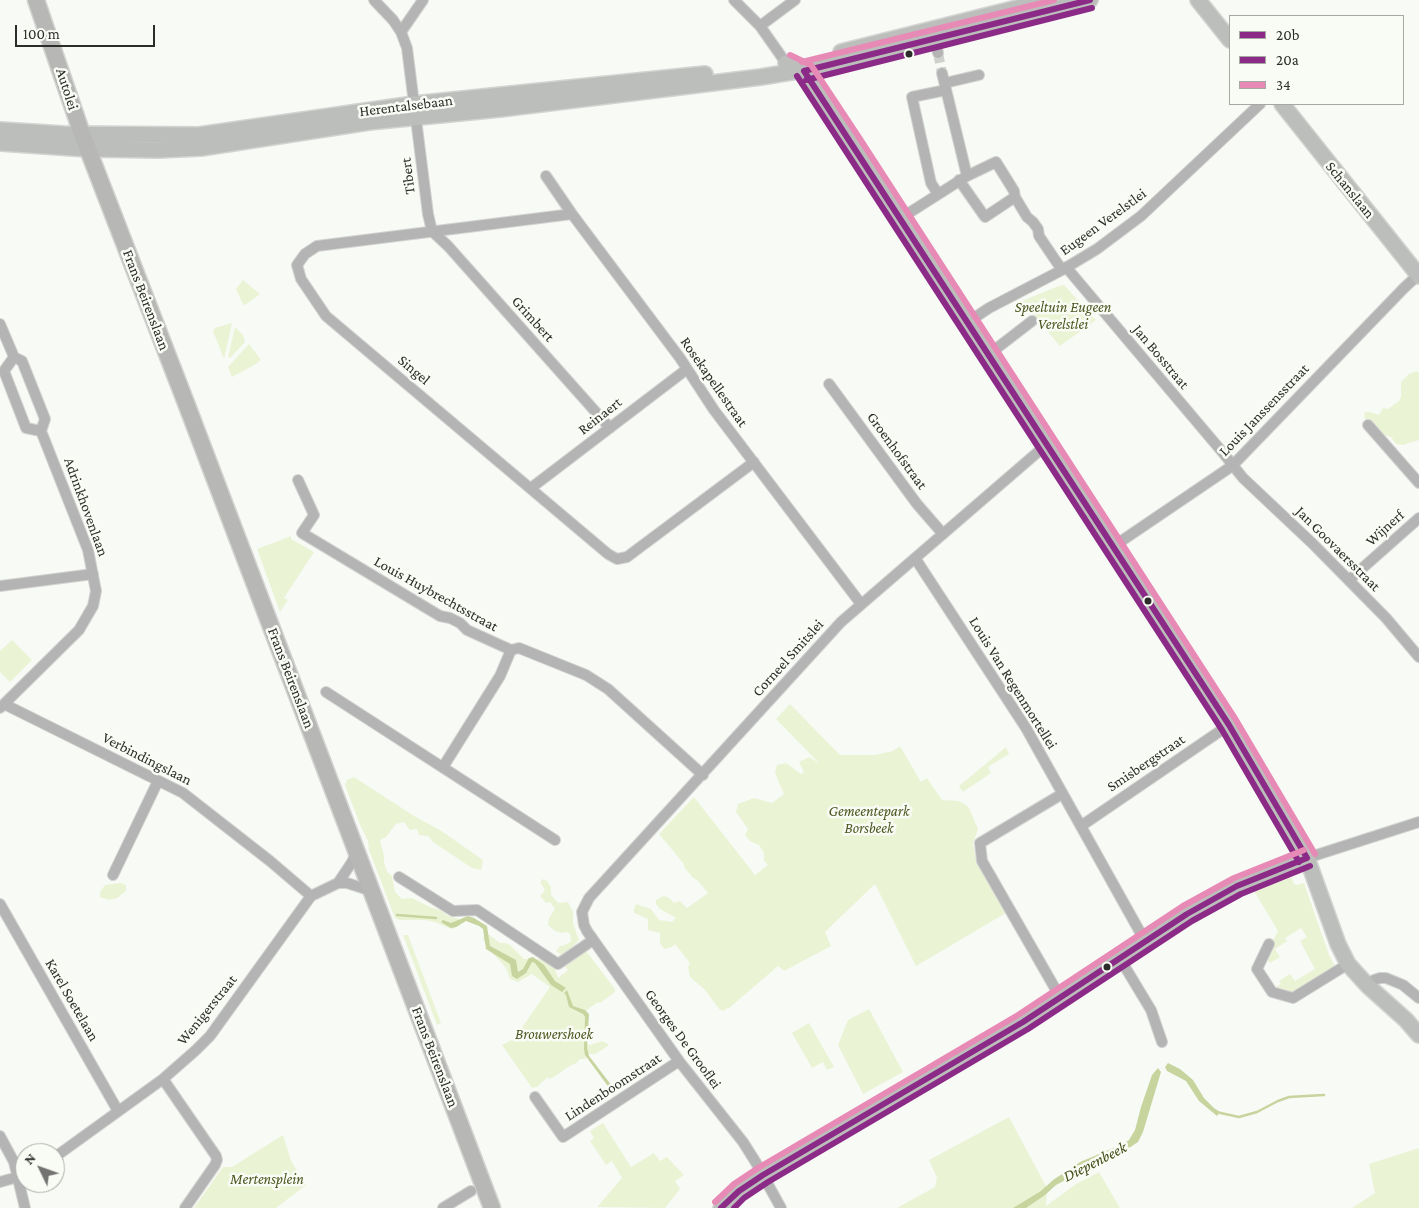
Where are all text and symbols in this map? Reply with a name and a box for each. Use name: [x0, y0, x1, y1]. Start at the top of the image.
scale bar: [18, 15, 158, 47]
legend: [1229, 15, 1404, 105]
text: 100 m: [23, 26, 60, 42]
text: 20b: [1276, 27, 1299, 43]
unlabelled marker: [904, 49, 914, 59]
text: 20a: [1276, 52, 1299, 68]
street label: Autolei: [52, 66, 82, 112]
text: 34: [1276, 77, 1291, 93]
street label: Herentalsebaan: [358, 91, 454, 121]
street label: Tibert: [397, 157, 419, 195]
street label: Schanslaan: [1322, 158, 1378, 222]
street label: Eugeen Verelstlei: [1056, 185, 1150, 259]
street label: Frans Beirenslaan: [119, 247, 173, 353]
street label: Grimbert: [508, 292, 558, 346]
park label: Speeltuin Eugeen Verelstlei: [1015, 298, 1111, 333]
street label: Jan Bosstraat: [1129, 321, 1193, 393]
street label: Rosekapellestraat: [676, 334, 752, 430]
street label: Singel: [394, 351, 434, 389]
street label: Louis Janssensstraat: [1215, 360, 1313, 460]
street label: Reinaert: [575, 393, 625, 439]
street label: Groenhofstraat: [863, 409, 931, 493]
street label: Adrinkhovenlaan: [60, 455, 112, 559]
street label: Jan Goovaersstraat: [1292, 503, 1384, 595]
street label: Wijnerf: [1362, 506, 1408, 550]
street label: Louis Huybrechtsstraat: [371, 552, 501, 636]
unlabelled marker: [1143, 596, 1153, 606]
street label: Louis Van Regenmortellei: [965, 614, 1061, 752]
street label: Corneel Smitslei: [749, 616, 827, 700]
street label: Frans Beirenslaan: [264, 625, 318, 731]
street label: Verbindingslaan: [99, 729, 195, 789]
street label: Smisbergstraat: [1104, 730, 1188, 796]
park label: Gemeentepark Borsbeek: [828, 802, 910, 837]
street label: Karel Soetelaan: [41, 956, 103, 1044]
unlabelled marker: [1102, 962, 1112, 972]
street label: Wenigerstraat: [173, 971, 241, 1049]
street label: Georges De Grooflei: [641, 986, 725, 1092]
street label: Frans Beirenslaan: [408, 1004, 462, 1110]
park label: Brouwershoek: [515, 1025, 593, 1043]
street label: Lindenboomstraat: [561, 1049, 665, 1125]
water label: Diepenbeek: [1060, 1138, 1130, 1186]
north arrow: [15, 1143, 65, 1193]
text: N: [20, 1150, 39, 1168]
park label: Mertensplein: [230, 1170, 304, 1188]

